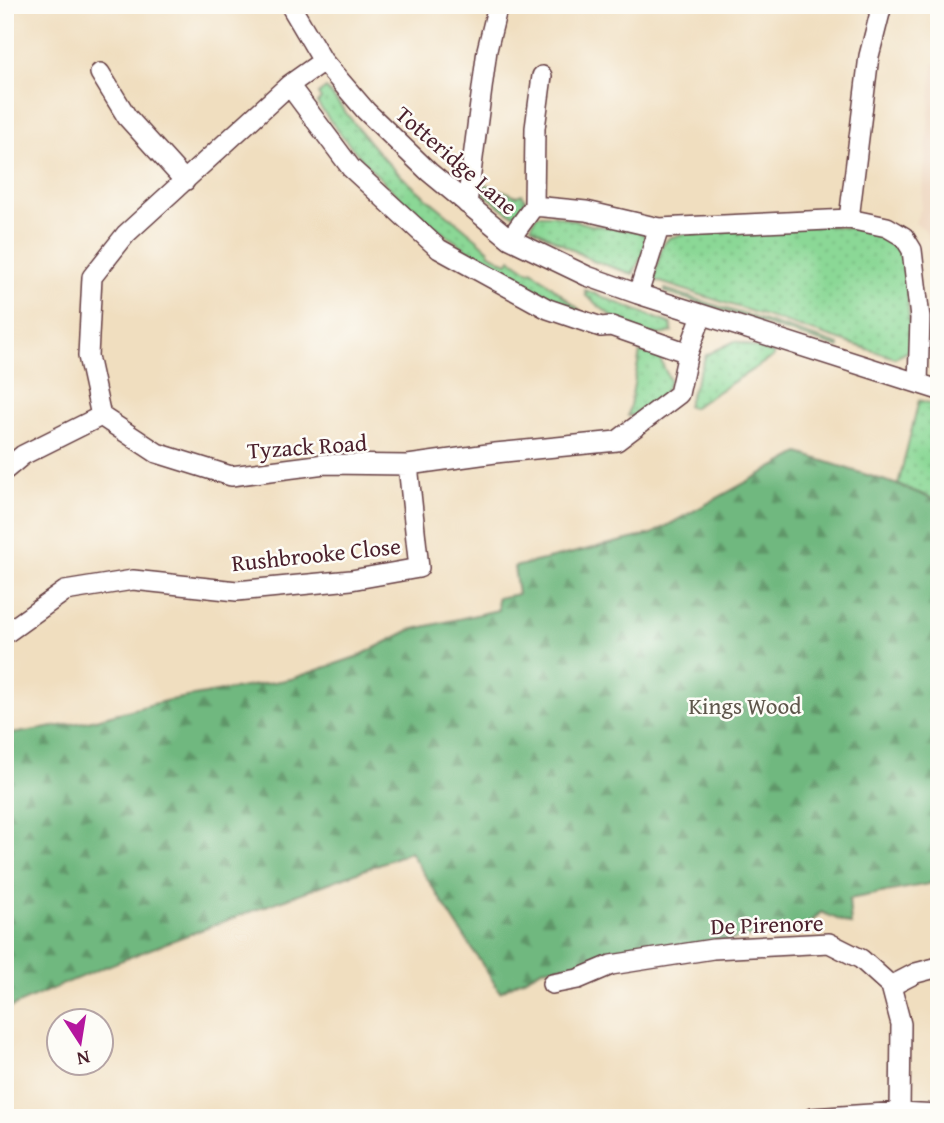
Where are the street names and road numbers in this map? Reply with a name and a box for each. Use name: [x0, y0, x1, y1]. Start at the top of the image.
street label: Totteridge Lane: [389, 98, 525, 222]
street label: Tyzack Road: [246, 425, 369, 467]
street label: Rushbrooke Close: [230, 529, 402, 579]
street label: De Pirenore: [710, 906, 824, 942]

